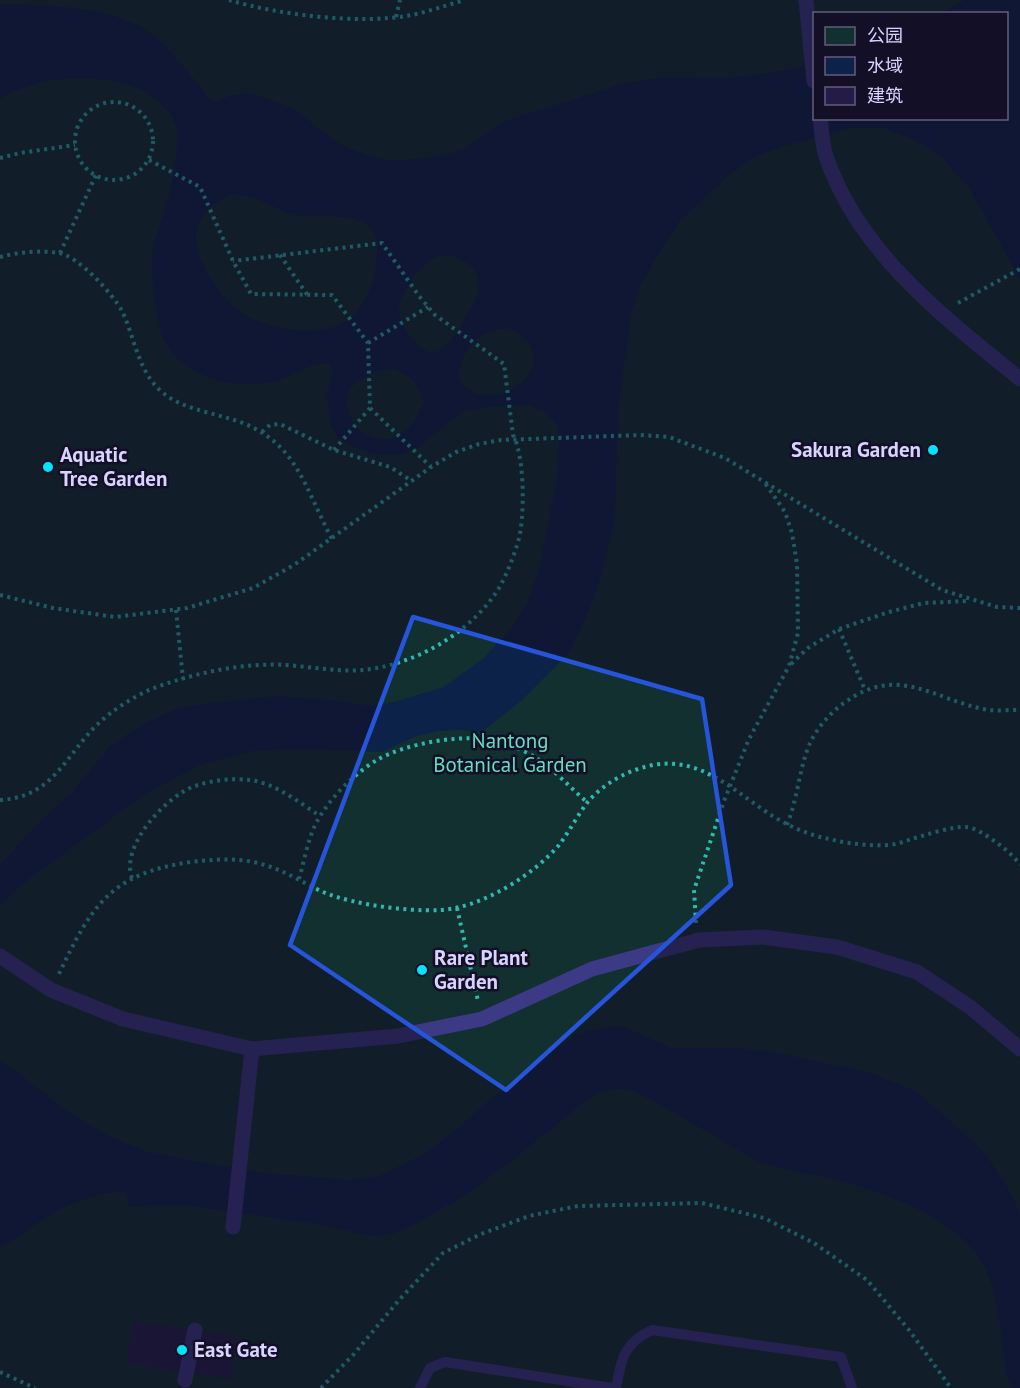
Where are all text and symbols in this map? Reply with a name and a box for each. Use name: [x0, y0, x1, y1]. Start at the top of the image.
legend: [813, 12, 1008, 120]
text: 公园: [867, 24, 903, 47]
text: 水域: [867, 54, 903, 77]
text: 建筑: [867, 84, 903, 107]
place label: Sakura Garden: [791, 436, 921, 463]
place label: Aquatic Tree Garden: [60, 441, 167, 492]
marker: Sakura Garden: [926, 443, 940, 457]
marker: Aquatic Tree Garden: [41, 460, 55, 474]
park label: Nantong Botanical Garden: [433, 727, 587, 778]
place label: Rare Plant Garden: [434, 944, 528, 995]
marker: Rare Plant Garden: [415, 963, 429, 977]
place label: East Gate: [194, 1336, 278, 1363]
marker: East Gate: [175, 1343, 189, 1357]

